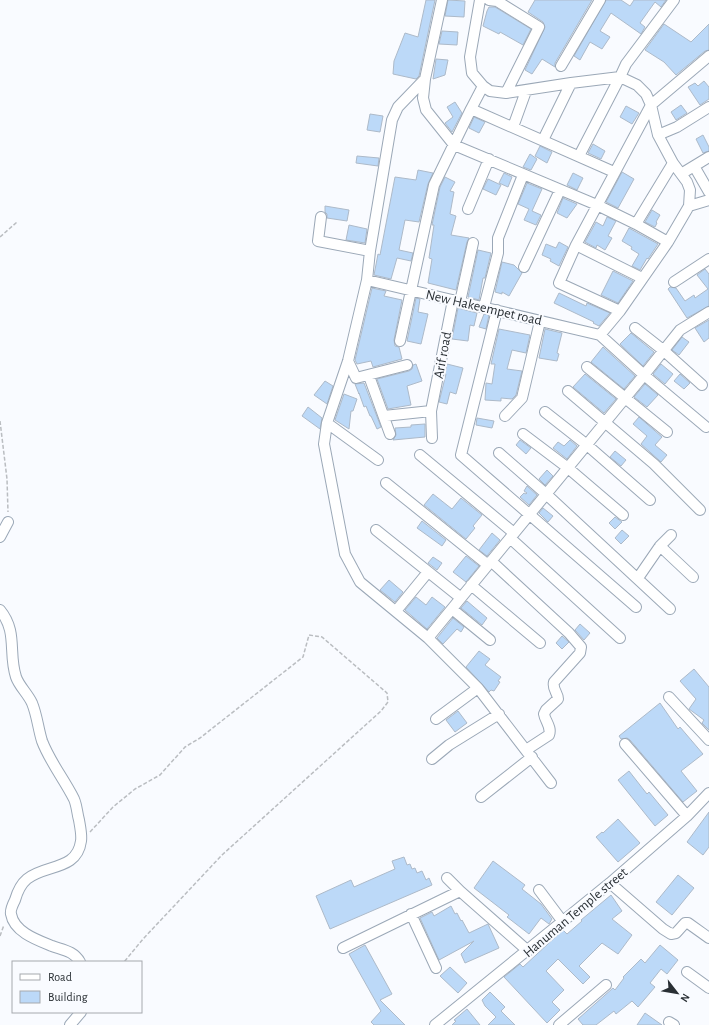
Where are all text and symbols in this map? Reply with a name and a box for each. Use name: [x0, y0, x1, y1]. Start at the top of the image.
street label: New Hakeempet road: [424, 288, 543, 328]
street label: Arif road: [432, 331, 454, 380]
street label: Hanuman Temple street: [521, 865, 631, 960]
legend: [12, 961, 142, 1013]
text: Road: [48, 971, 72, 983]
north arrow: [657, 973, 697, 1013]
text: Building: [48, 991, 88, 1003]
text: N: [678, 992, 692, 1004]

